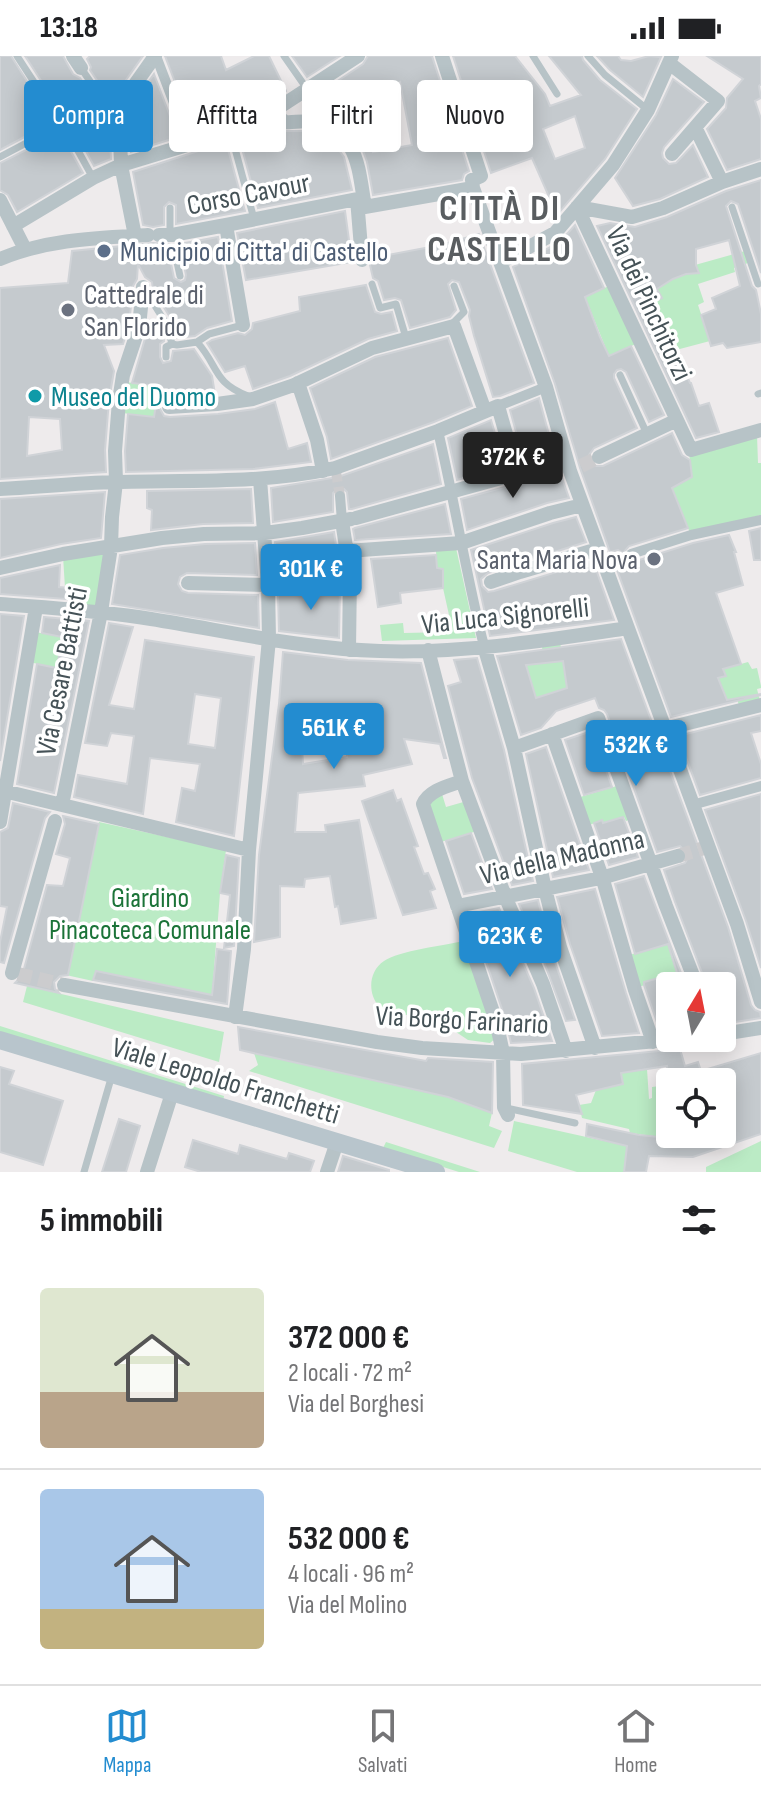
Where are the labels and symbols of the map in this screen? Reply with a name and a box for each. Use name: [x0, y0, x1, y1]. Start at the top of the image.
street label: Corso Cavour: [184, 166, 312, 223]
district label: CITTÀ DI CASTELLO: [427, 188, 573, 272]
street label: Via dei Pinchitorzi: [599, 221, 699, 386]
place label: Municipio di Citta' di Castello: [120, 236, 388, 269]
marker: Municipio di Citta' di Castello: [95, 242, 113, 260]
place label: Cattedrale di San Florido: [84, 279, 204, 344]
marker: Cattedrale di San Florido: [59, 301, 77, 319]
place label: Museo del Duomo: [51, 381, 216, 414]
marker: Museo del Duomo: [26, 387, 44, 405]
pin: 372K €: [448, 432, 578, 500]
pin: 301K €: [246, 544, 376, 612]
place label: Santa Maria Nova: [477, 544, 638, 577]
marker: Santa Maria Nova: [645, 550, 663, 568]
street label: Via Cesare Battisti: [30, 584, 95, 758]
street label: Via Luca Signorelli: [420, 591, 591, 642]
pin: 561K €: [269, 703, 399, 771]
pin: 532K €: [571, 720, 701, 788]
street label: Via della Madonna: [477, 823, 647, 892]
park label: Giardino Pinacoteca Comunale: [49, 882, 251, 947]
pin: 623K €: [445, 911, 575, 979]
north arrow: [656, 972, 736, 1052]
street label: Via Borgo Farinario: [375, 999, 549, 1042]
street label: Viale Leopoldo Franchetti: [108, 1031, 343, 1132]

